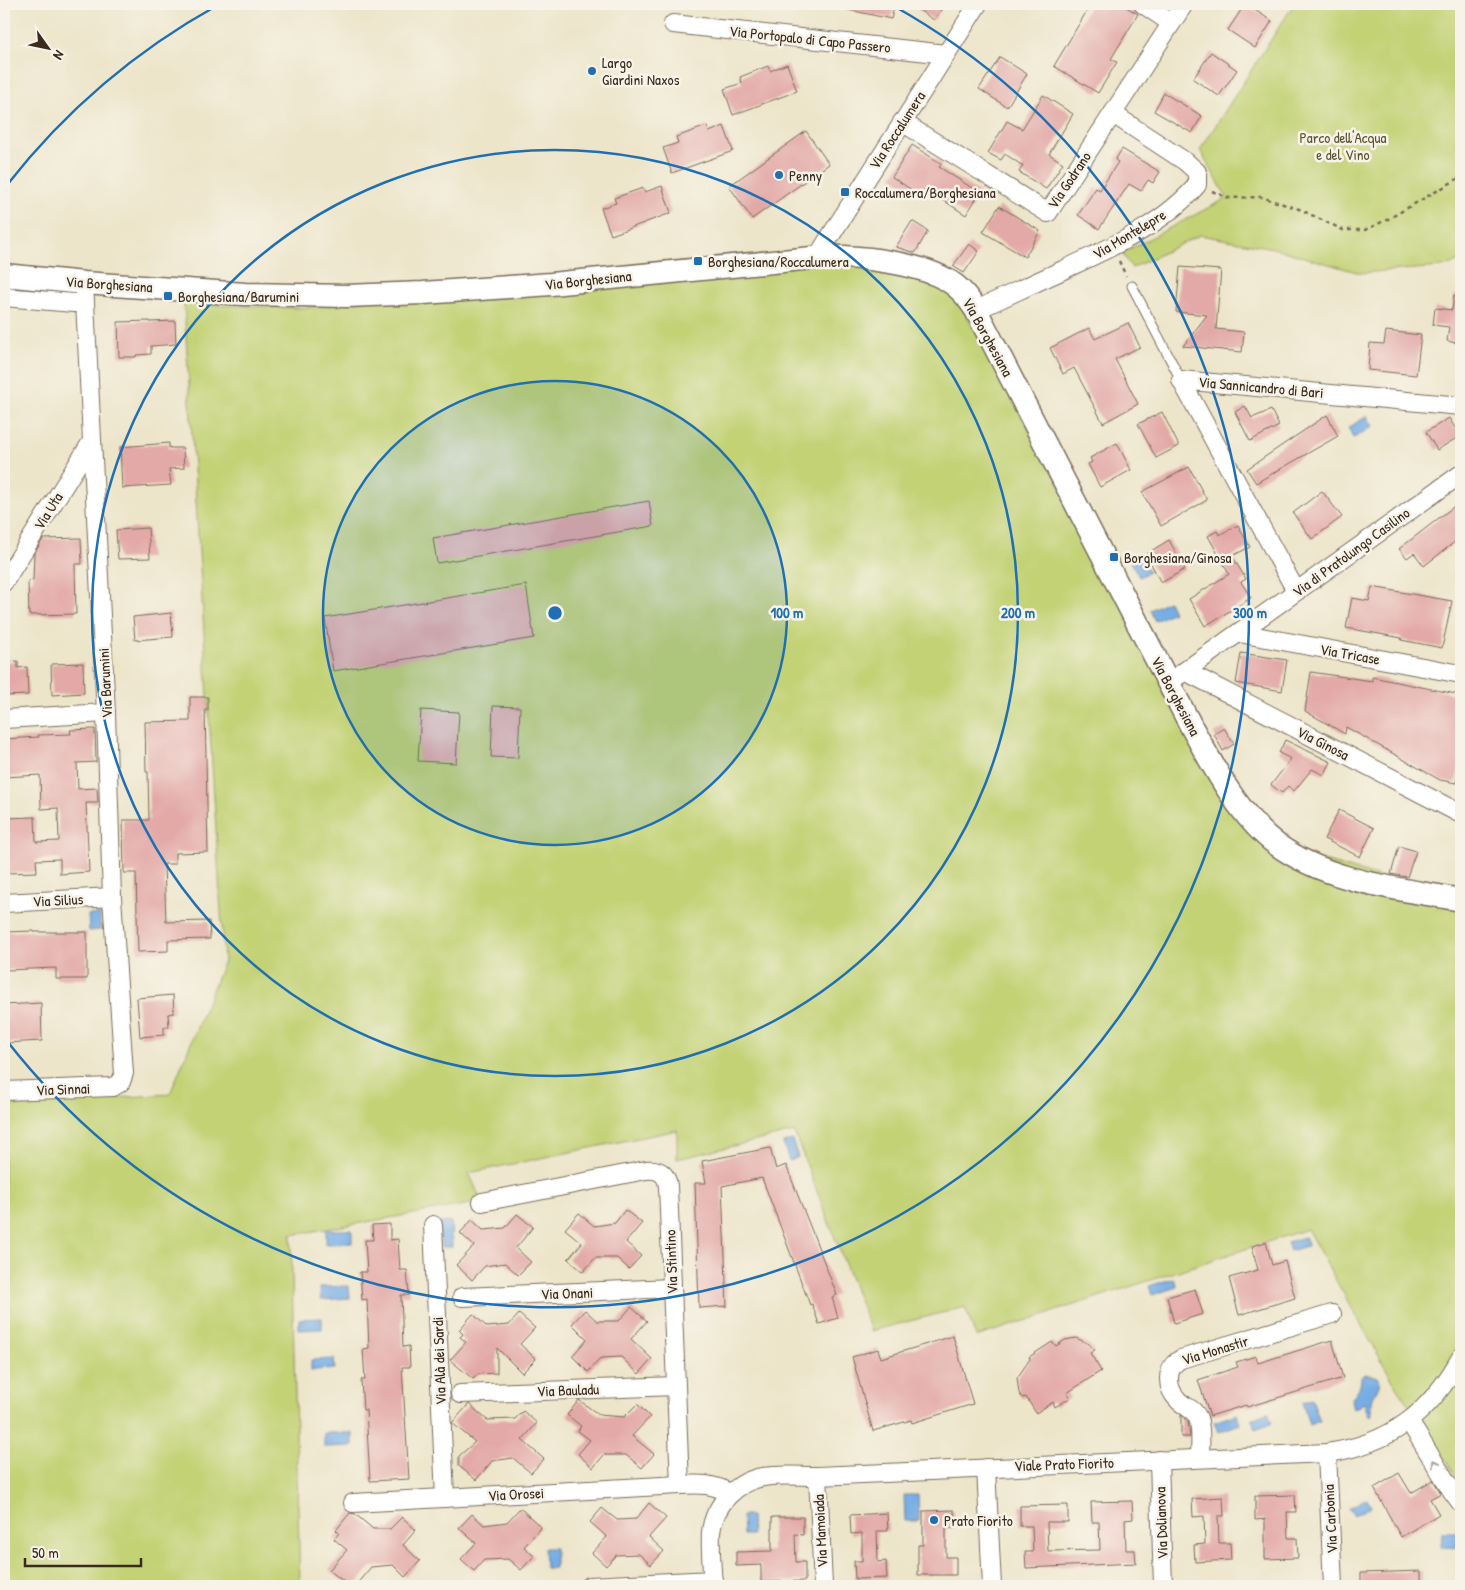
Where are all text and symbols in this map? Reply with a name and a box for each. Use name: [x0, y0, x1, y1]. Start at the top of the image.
street label: Via Portopalo di Capo Passero: [728, 20, 892, 58]
north arrow: [22, 22, 72, 72]
text: N: [49, 47, 69, 64]
place label: Largo Giardini Naxos: [602, 52, 680, 90]
marker: Largo Giardini Naxos: [586, 65, 598, 77]
street label: Via Roccalumera: [864, 87, 930, 173]
park label: Parco dell'Acqua e del Vino: [1300, 127, 1387, 165]
street label: Via Godrano: [1042, 147, 1096, 213]
place label: Penny: [789, 165, 822, 186]
marker: Penny: [773, 169, 785, 181]
place label: Roccalumera/Borghesiana: [855, 182, 996, 203]
marker: Roccalumera/Borghesiana: [839, 186, 851, 198]
street label: Via Montelepre: [1088, 204, 1170, 264]
place label: Borghesiana/Roccalumera: [708, 251, 849, 272]
marker: Borghesiana/Roccalumera: [692, 255, 704, 267]
street label: Via Borghesiana: [544, 265, 633, 295]
street label: Via Borghesiana: [65, 270, 153, 298]
place label: Borghesiana/Barumini: [178, 286, 299, 307]
marker: Borghesiana/Barumini: [162, 290, 174, 302]
street label: Via Borghesiana: [958, 294, 1018, 380]
street label: Via Sannicandro di Bari: [1197, 371, 1325, 403]
street label: Via Uta: [28, 488, 68, 534]
street label: Via di Pratolungo Casilino: [1288, 502, 1414, 602]
place label: Borghesiana/Ginosa: [1124, 547, 1232, 568]
marker: Borghesiana/Ginosa: [1108, 551, 1120, 563]
text: 100 m: [771, 602, 803, 623]
text: 200 m: [1001, 602, 1035, 623]
text: 300 m: [1233, 602, 1267, 623]
centre of rings: [546, 604, 564, 622]
street label: Via Tricase: [1318, 638, 1382, 670]
street label: Via Barumini: [93, 647, 117, 719]
street label: Via Borghesiana: [1146, 653, 1206, 740]
street label: Via Ginosa: [1293, 721, 1353, 765]
street label: Via Silius: [32, 888, 84, 912]
street label: Via Sinnai: [36, 1078, 90, 1100]
street label: Via Stintino: [659, 1229, 683, 1295]
street label: Via Onani: [541, 1282, 593, 1304]
street label: Via Alà dei Sardi: [427, 1317, 451, 1405]
street label: Via Monastir: [1179, 1330, 1251, 1370]
street label: Via Bauladu: [536, 1378, 600, 1402]
street label: Viale Prato Fiorito: [1014, 1452, 1114, 1476]
one-way arrow: [1431, 1459, 1441, 1468]
street label: Via Orosei: [487, 1482, 545, 1506]
street label: Via Carbonia: [1318, 1484, 1342, 1554]
street label: Via Dolianova: [1149, 1486, 1173, 1559]
street label: Via Mamoiada: [808, 1494, 832, 1568]
place label: Prato Fiorito: [944, 1510, 1013, 1531]
marker: Prato Fiorito: [928, 1514, 940, 1526]
scale bar: [25, 1535, 141, 1567]
text: 50 m: [32, 1542, 59, 1563]

